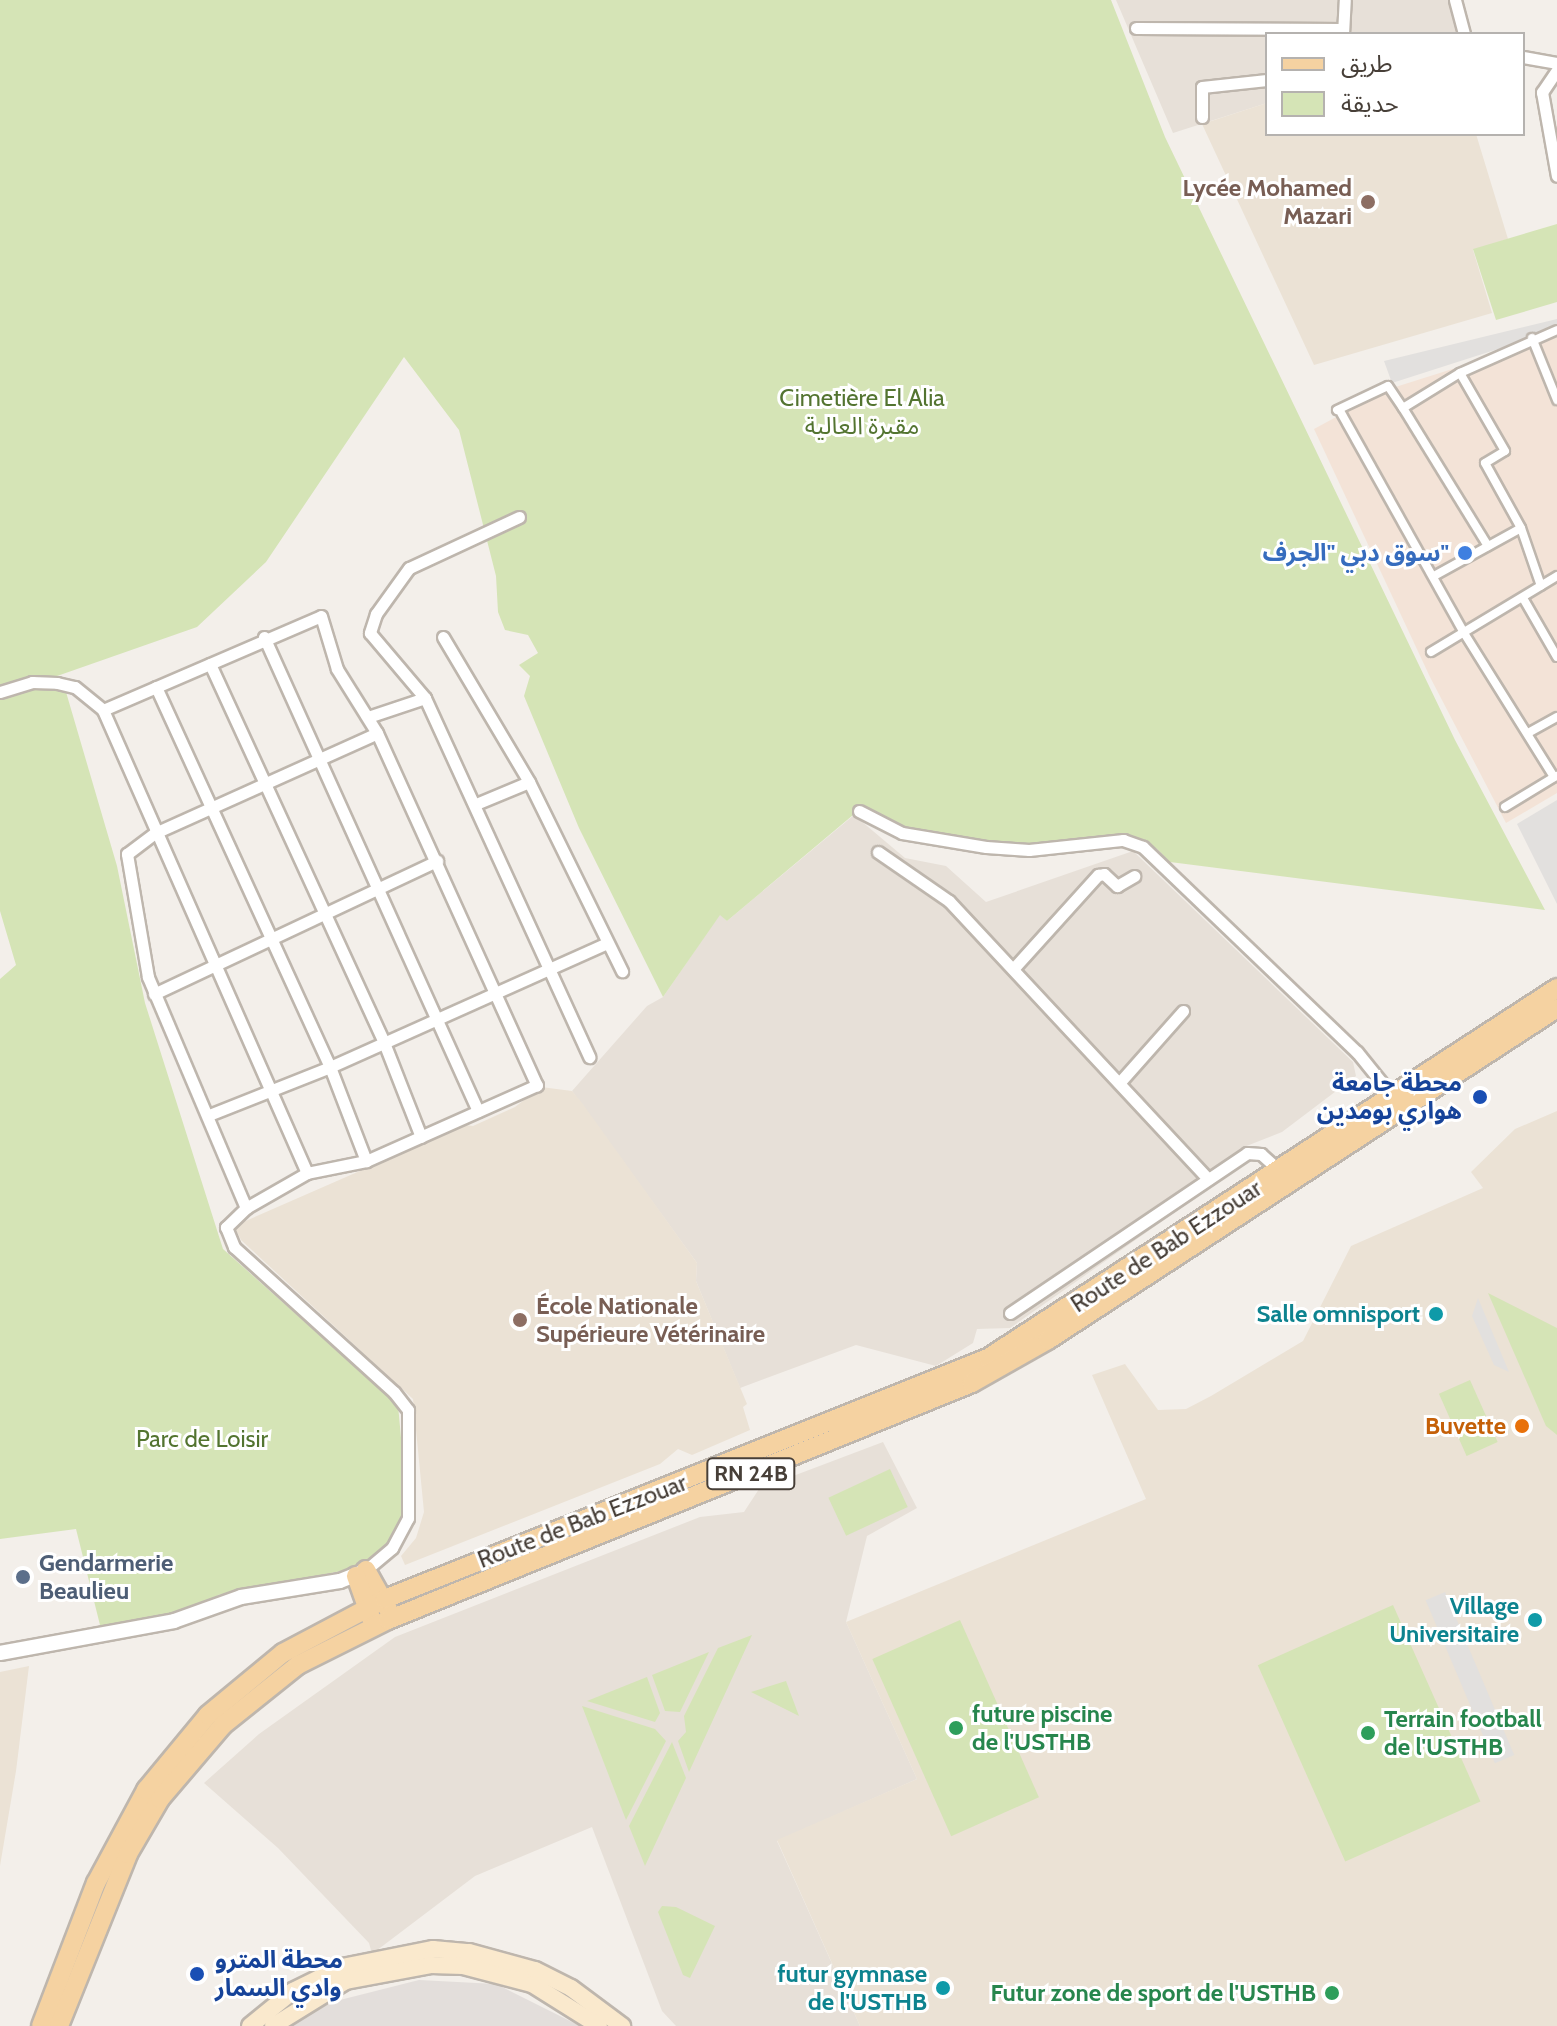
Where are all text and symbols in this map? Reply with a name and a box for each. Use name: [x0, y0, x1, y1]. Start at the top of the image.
legend: [1265, 32, 1525, 136]
text: طريق: [1341, 49, 1393, 78]
text: حديقة: [1341, 89, 1399, 118]
place label: Lycée Mohamed Mazari: [1183, 174, 1352, 230]
marker: Lycée Mohamed Mazari: [1359, 193, 1377, 211]
park label: Cimetière El Alia مقبرة العالية: [779, 384, 945, 440]
place label: سوق دبي "الجرف": [1263, 539, 1449, 567]
marker: سوق دبي "الجرف": [1456, 544, 1474, 562]
place label: محطة جامعة هواري بومدين: [1317, 1069, 1462, 1125]
marker: محطة جامعة هواري بومدين: [1469, 1086, 1491, 1108]
street label: Route de Bab Ezzouar: [1065, 1174, 1267, 1318]
place label: École Nationale Supérieure Vétérinaire: [536, 1292, 765, 1348]
place label: Salle omnisport: [1257, 1300, 1420, 1328]
marker: Salle omnisport: [1427, 1305, 1445, 1323]
marker: École Nationale Supérieure Vétérinaire: [511, 1311, 529, 1329]
place label: Buvette: [1425, 1412, 1506, 1440]
marker: Buvette: [1513, 1417, 1531, 1435]
park label: Parc de Loisir: [136, 1425, 268, 1453]
road number: RN 24B: [705, 1456, 797, 1492]
street label: Route de Bab Ezzouar: [473, 1468, 691, 1574]
place label: Gendarmerie Beaulieu: [39, 1549, 173, 1605]
marker: Gendarmerie Beaulieu: [14, 1568, 32, 1586]
place label: Village Universitaire: [1389, 1592, 1519, 1648]
marker: Village Universitaire: [1526, 1611, 1544, 1629]
place label: future piscine de l'USTHB: [972, 1700, 1112, 1756]
place label: Terrain football de l'USTHB: [1384, 1705, 1542, 1761]
marker: future piscine de l'USTHB: [947, 1719, 965, 1737]
marker: Terrain football de l'USTHB: [1359, 1724, 1377, 1742]
place label: محطة المترو وادي السمار: [215, 1946, 343, 2002]
place label: futur gymnase de l'USTHB: [777, 1960, 927, 2016]
marker: محطة المترو وادي السمار: [186, 1963, 208, 1985]
marker: futur gymnase de l'USTHB: [934, 1979, 952, 1997]
place label: Futur zone de sport de l'USTHB: [991, 1979, 1316, 2007]
marker: Futur zone de sport de l'USTHB: [1323, 1984, 1341, 2002]

